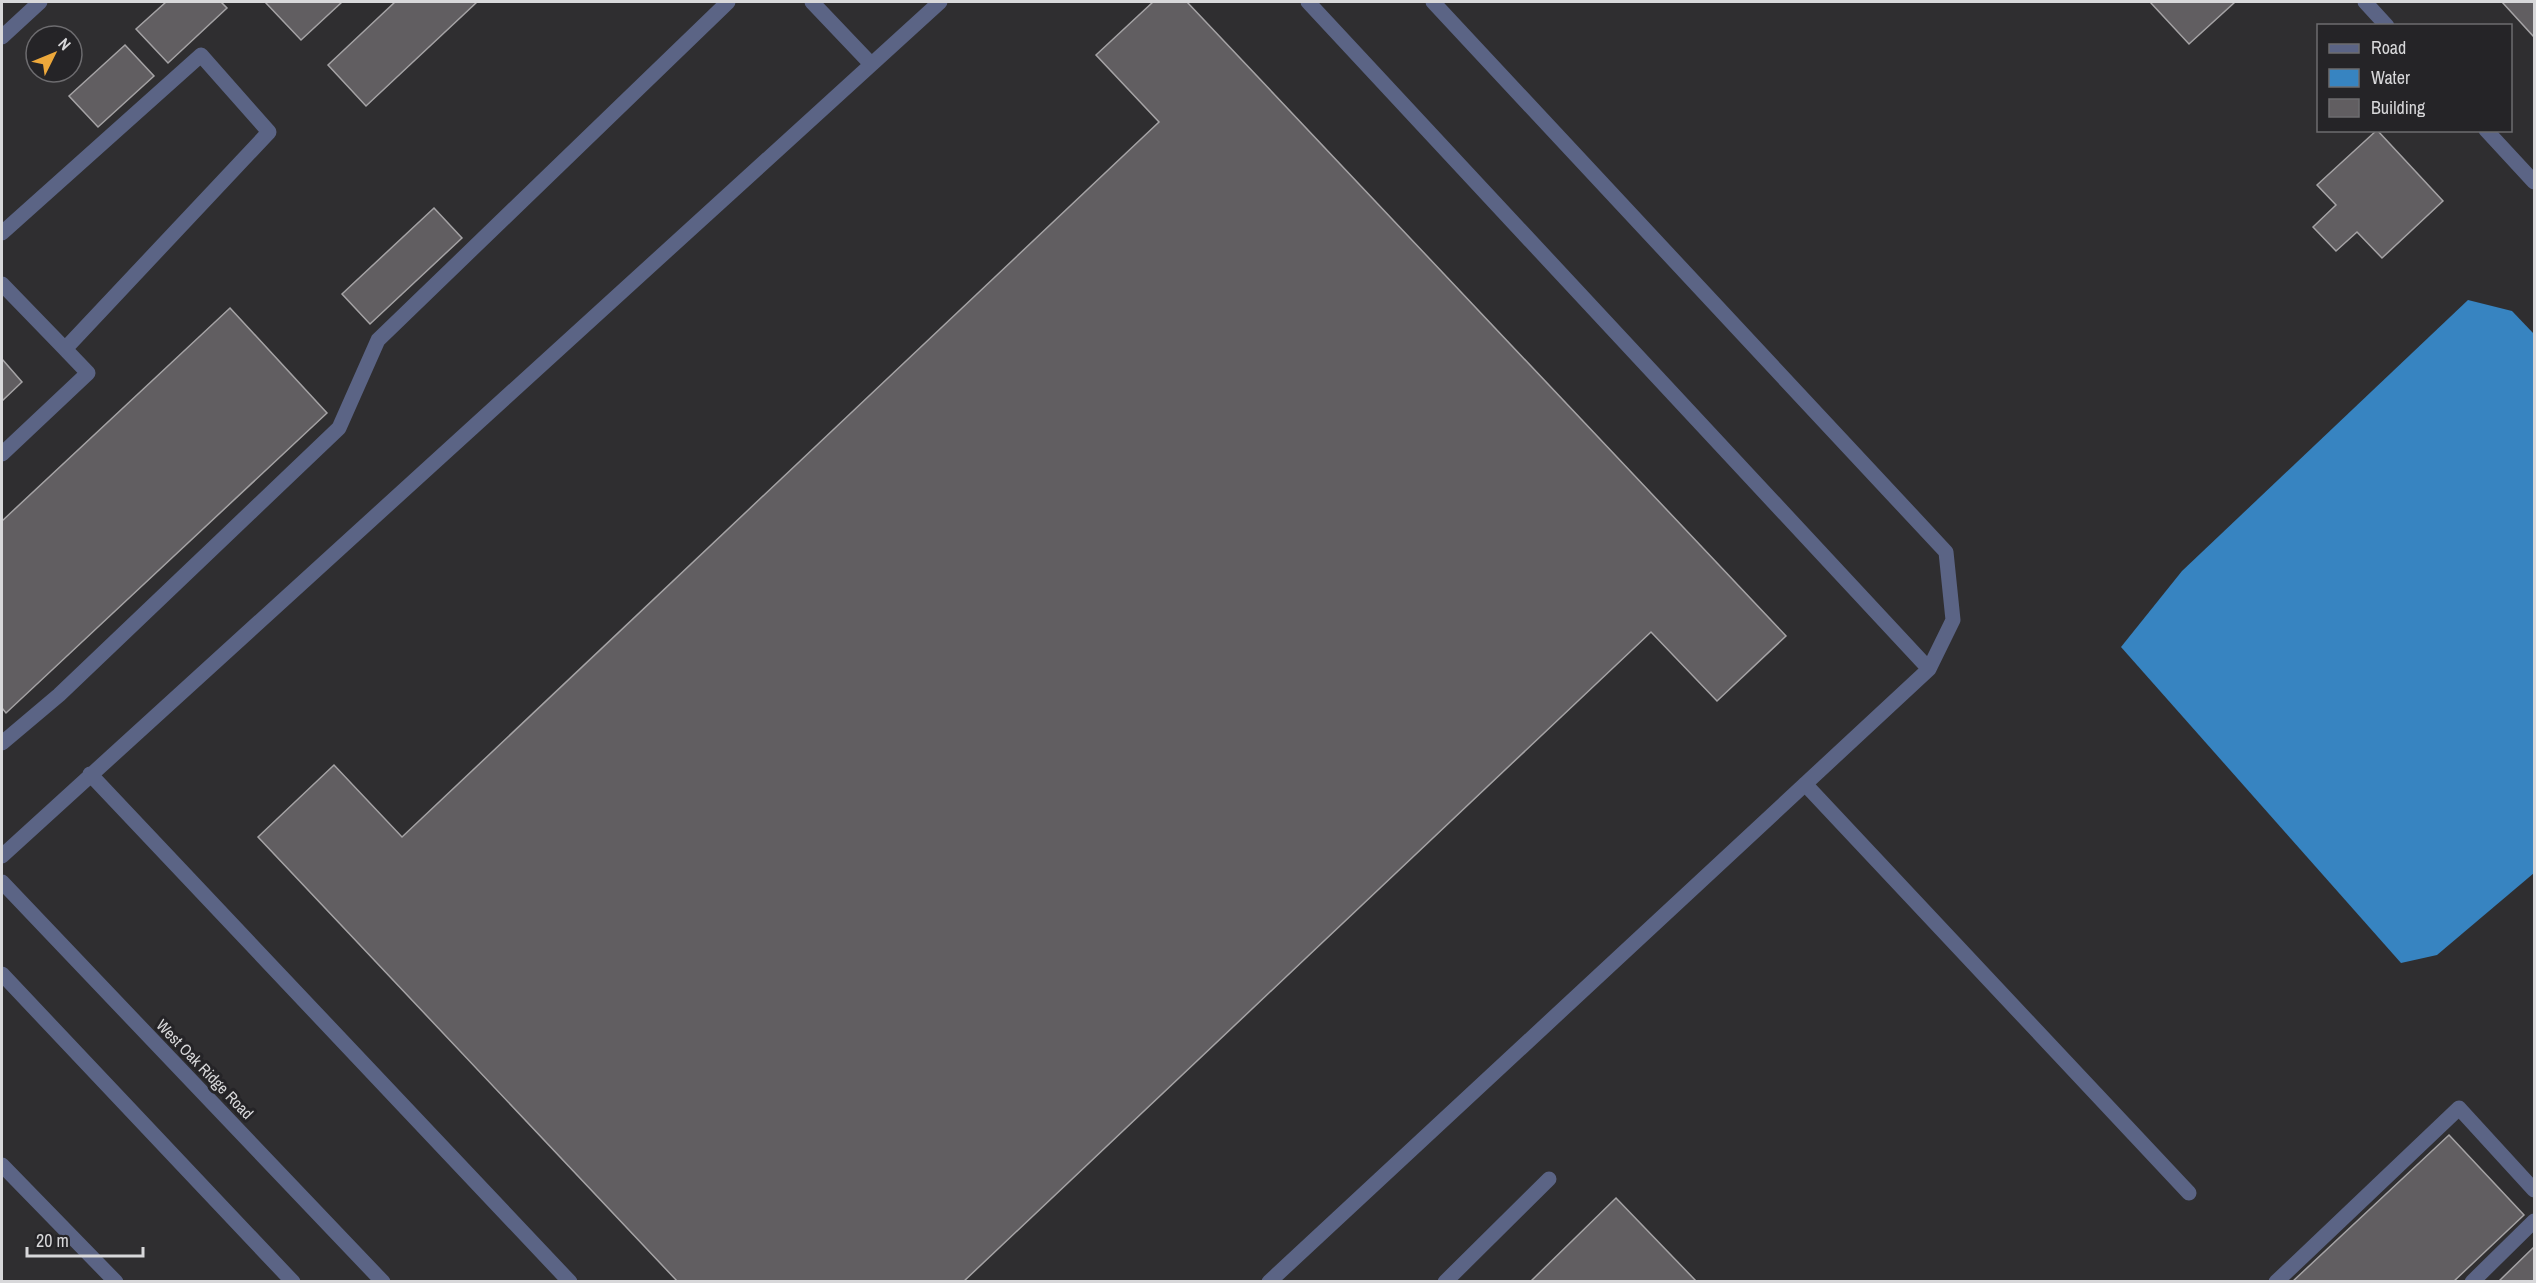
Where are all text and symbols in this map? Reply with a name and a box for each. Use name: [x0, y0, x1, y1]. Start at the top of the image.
north arrow: [24, 24, 84, 84]
legend: [2317, 24, 2512, 132]
text: N: [54, 33, 76, 55]
text: Road: [2371, 35, 2406, 60]
text: Water: [2371, 65, 2410, 90]
text: Building: [2371, 95, 2426, 120]
street label: West Oak Ridge Road: [152, 1014, 258, 1124]
scale bar: [27, 1220, 142, 1258]
text: 20 m: [36, 1228, 69, 1253]

